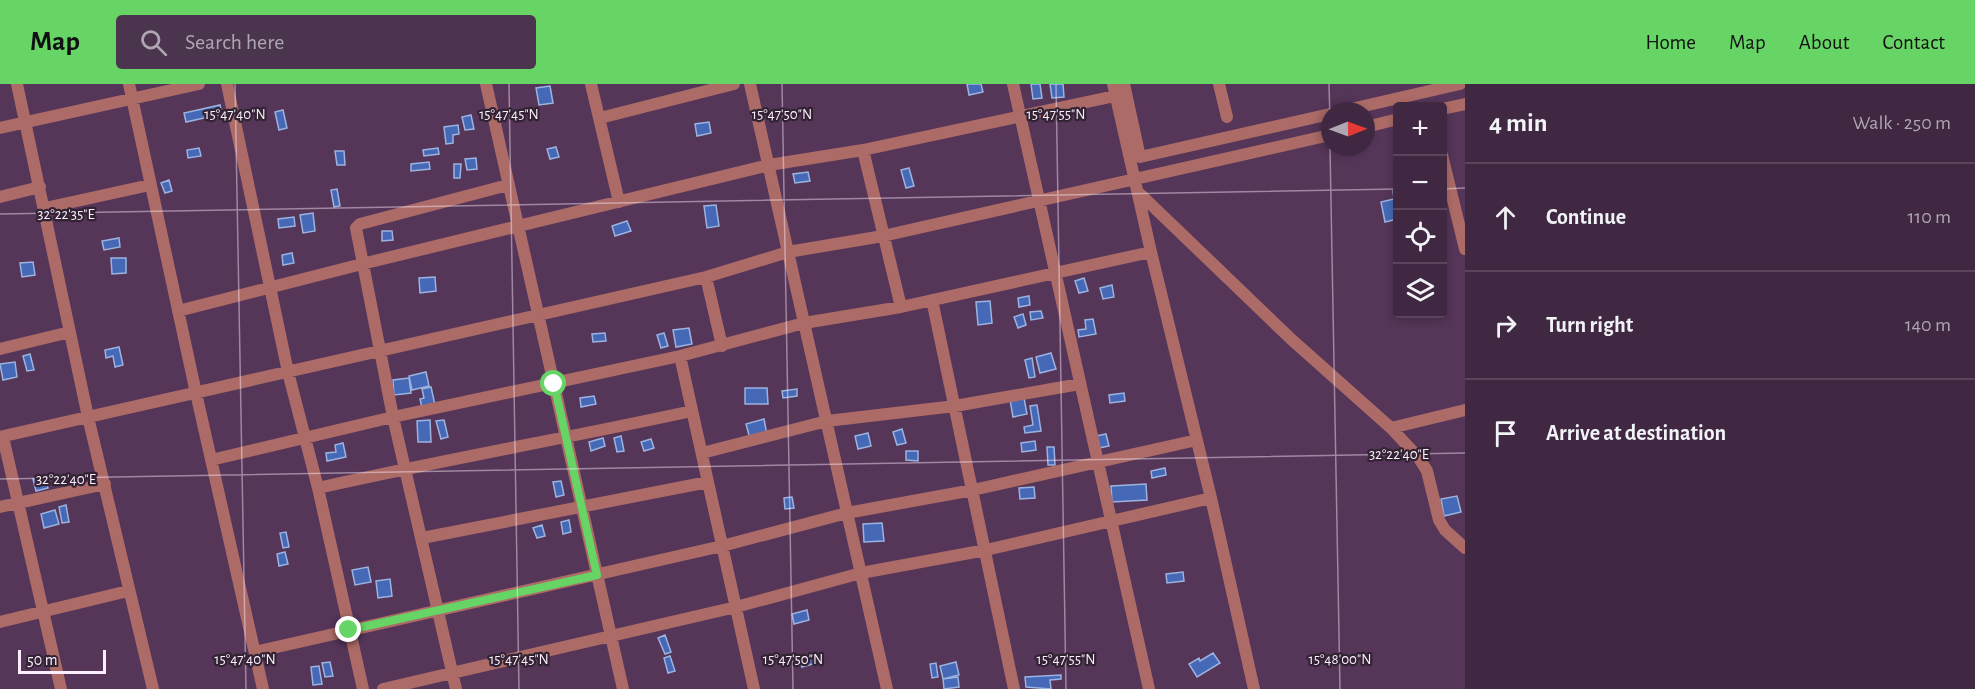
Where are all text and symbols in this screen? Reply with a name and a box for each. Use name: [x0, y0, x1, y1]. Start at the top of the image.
search box: [116, 15, 536, 69]
icon: search: [137, 26, 170, 59]
text: Map: [30, 28, 80, 56]
text: Search here: [185, 31, 284, 53]
text: Home: [1645, 32, 1696, 53]
text: Map: [1729, 32, 1766, 53]
text: About: [1799, 32, 1849, 53]
text: Contact: [1882, 32, 1945, 53]
north arrow: [1321, 102, 1375, 156]
map controls: [1393, 102, 1447, 318]
button: +: [1393, 102, 1447, 156]
text: 15°47'40"N: [204, 107, 266, 122]
text: 15°47'45"N: [479, 107, 539, 122]
text: 15°47'50"N: [752, 107, 812, 122]
text: 15°47'55"N: [1027, 107, 1085, 122]
text: 4 min: [1489, 110, 1548, 136]
text: Walk · 250 m: [1852, 113, 1951, 133]
button: −: [1393, 156, 1447, 210]
icon: ahead: [1489, 201, 1522, 234]
text: Continue: [1546, 206, 1626, 228]
text: 32°22'35"E: [37, 207, 95, 222]
text: 110 m: [1907, 207, 1951, 227]
button: locate: [1393, 210, 1447, 264]
button: layers: [1393, 264, 1447, 318]
icon: right: [1489, 309, 1522, 342]
text: Turn right: [1546, 314, 1633, 336]
text: 140 m: [1905, 315, 1951, 335]
route start: [540, 370, 566, 396]
icon: arrive: [1489, 417, 1522, 450]
text: Arrive at destination: [1546, 422, 1726, 444]
text: 32°22'40"E: [1369, 447, 1429, 462]
text: 32°22'40"E: [36, 472, 96, 487]
route end: [335, 616, 361, 642]
scale bar: [18, 647, 106, 674]
text: 50 m: [27, 652, 58, 668]
text: 15°47'40"N: [214, 652, 276, 667]
text: 15°47'45"N: [489, 652, 549, 667]
text: 15°47'50"N: [763, 652, 823, 667]
text: 15°47'55"N: [1037, 652, 1095, 667]
text: 15°48'00"N: [1309, 652, 1371, 667]

